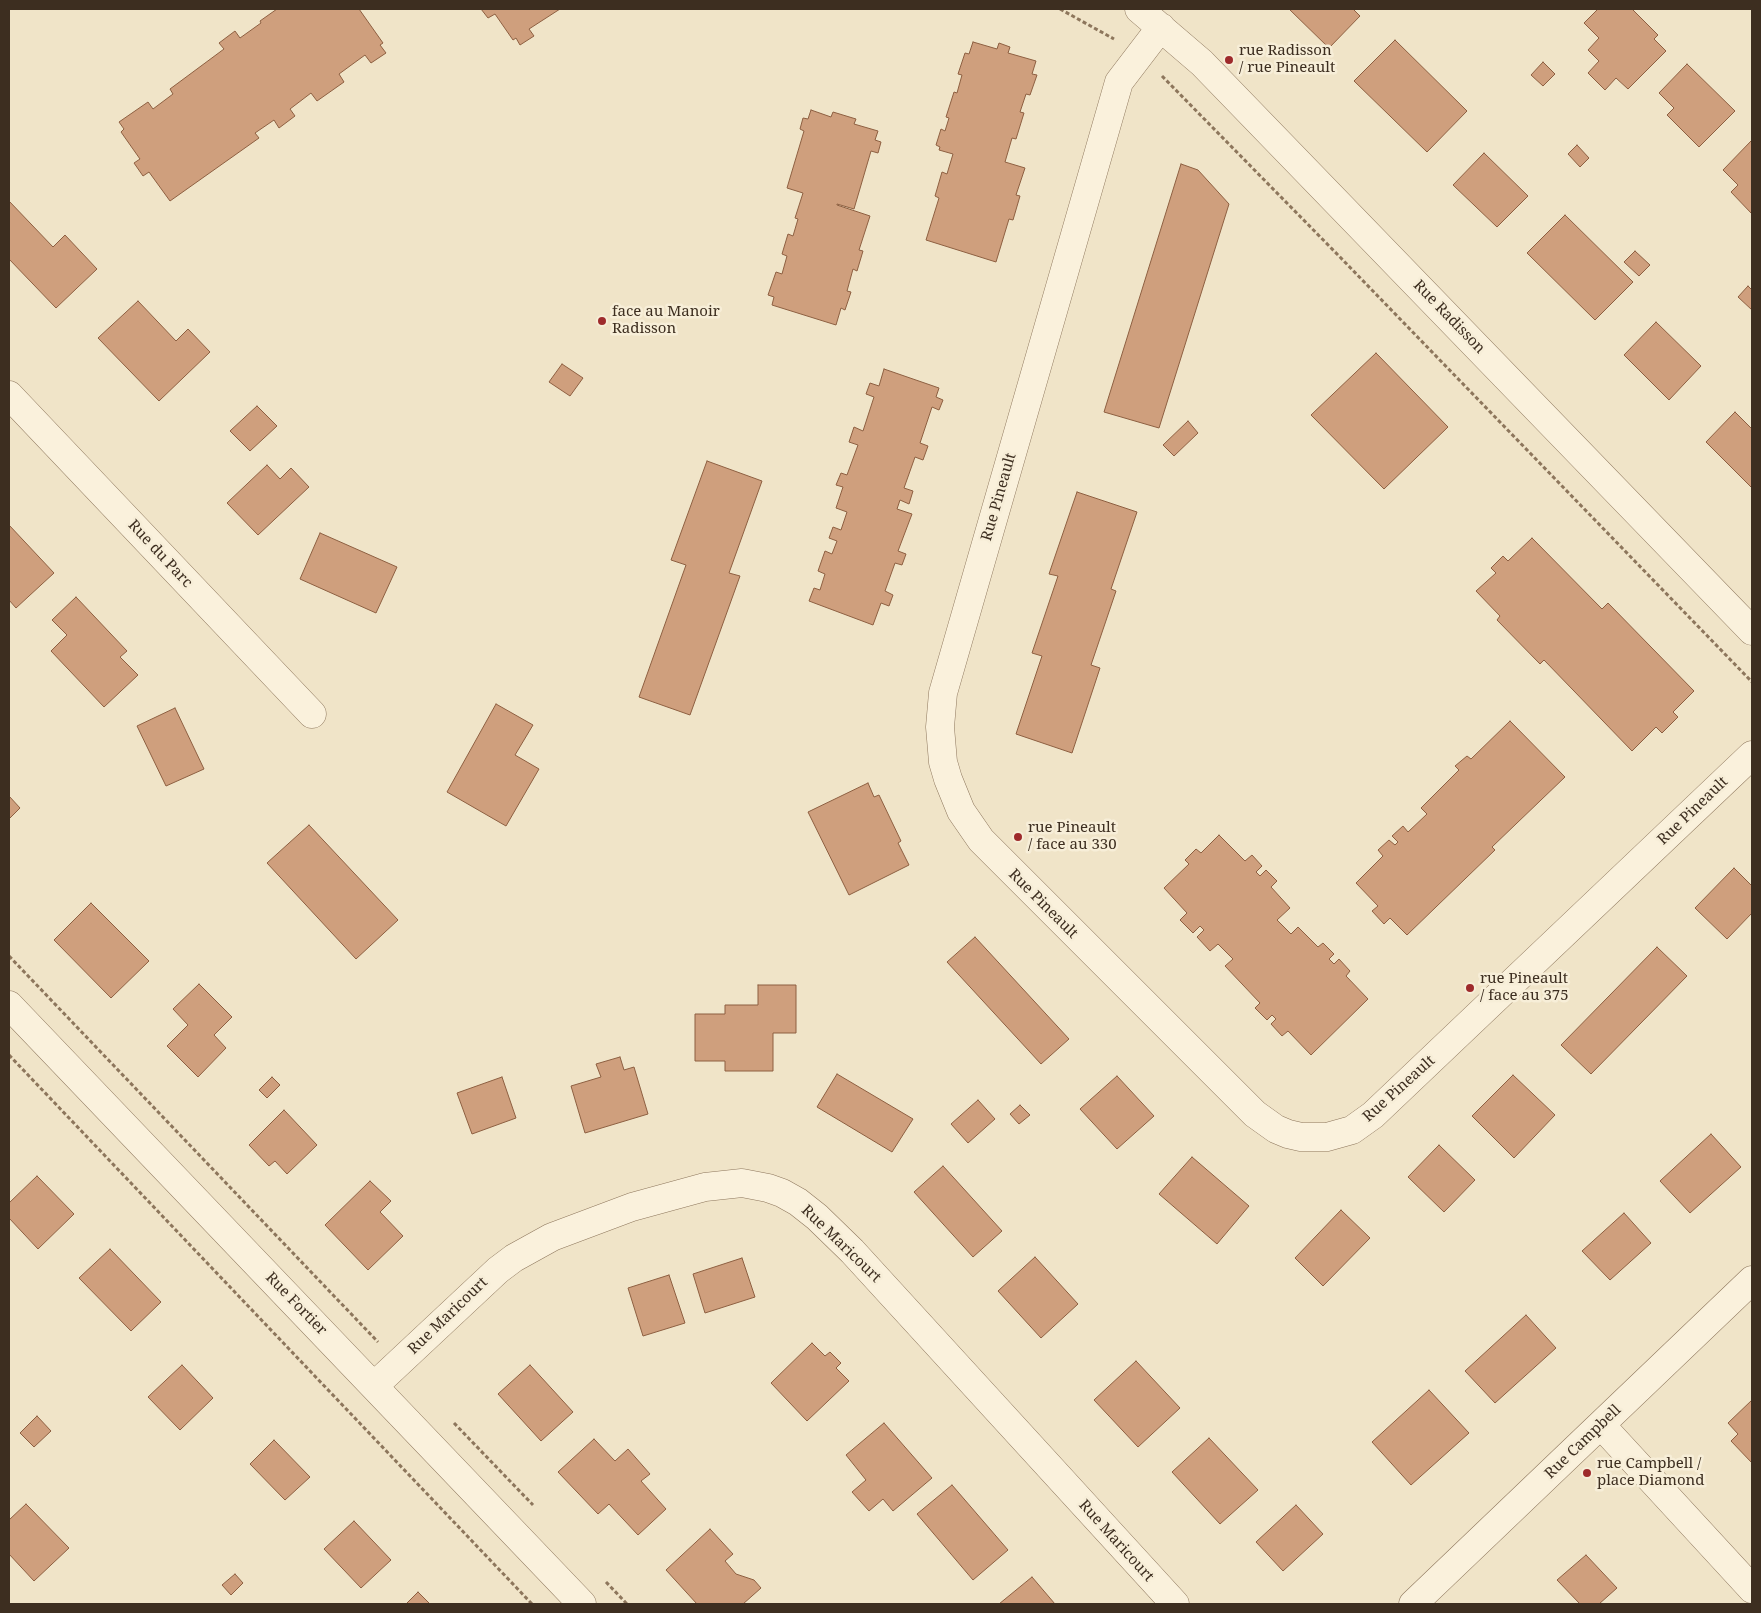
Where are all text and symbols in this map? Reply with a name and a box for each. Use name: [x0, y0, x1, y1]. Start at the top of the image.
place label: rue Radisson / rue Pineault: [1239, 42, 1335, 77]
marker: rue Radisson / rue Pineault: [1223, 54, 1235, 66]
street label: Rue Radisson: [1409, 276, 1489, 358]
place label: face au Manoir Radisson: [612, 303, 720, 338]
marker: face au Manoir Radisson: [596, 315, 608, 327]
street label: Rue Pineault: [978, 451, 1020, 543]
street label: Rue du Parc: [124, 516, 196, 592]
street label: Rue Pineault: [1654, 773, 1732, 849]
place label: rue Pineault / face au 330: [1028, 819, 1117, 854]
marker: rue Pineault / face au 330: [1012, 831, 1024, 843]
street label: Rue Pineault: [1005, 866, 1081, 942]
place label: rue Pineault / face au 375: [1480, 970, 1569, 1005]
marker: rue Pineault / face au 375: [1464, 982, 1476, 994]
street label: Rue Pineault: [1359, 1052, 1439, 1126]
street label: Rue Maricourt: [797, 1202, 885, 1286]
street label: Rue Fortier: [262, 1269, 330, 1339]
street label: Rue Maricourt: [404, 1274, 492, 1358]
street label: Rue Campbell: [1541, 1401, 1625, 1483]
place label: rue Campbell / place Diamond: [1597, 1455, 1704, 1490]
marker: rue Campbell / place Diamond: [1581, 1467, 1593, 1479]
street label: Rue Maricourt: [1075, 1496, 1157, 1586]

